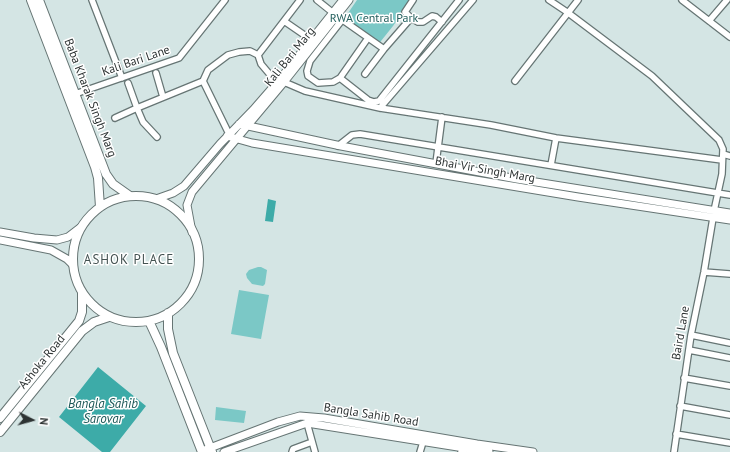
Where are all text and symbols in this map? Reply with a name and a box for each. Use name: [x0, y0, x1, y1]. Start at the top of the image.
park label: RWA Central Park: [330, 12, 418, 26]
street label: Kali Bari Marg: [262, 24, 318, 90]
street label: Baba Kharak Singh Marg: [61, 37, 119, 159]
street label: Kali Bari Lane: [100, 43, 172, 79]
street label: Bhai Vir Singh Marg: [434, 154, 536, 186]
district label: ASHOK PLACE: [84, 252, 174, 268]
street label: Baird Lane: [669, 305, 693, 361]
street label: Ashoka Road: [16, 332, 68, 392]
water label: Bangla Sahib Sarovar: [68, 396, 138, 427]
north arrow: [12, 400, 52, 440]
street label: Bangla Sahib Road: [323, 400, 419, 430]
text: N: [37, 417, 51, 426]

